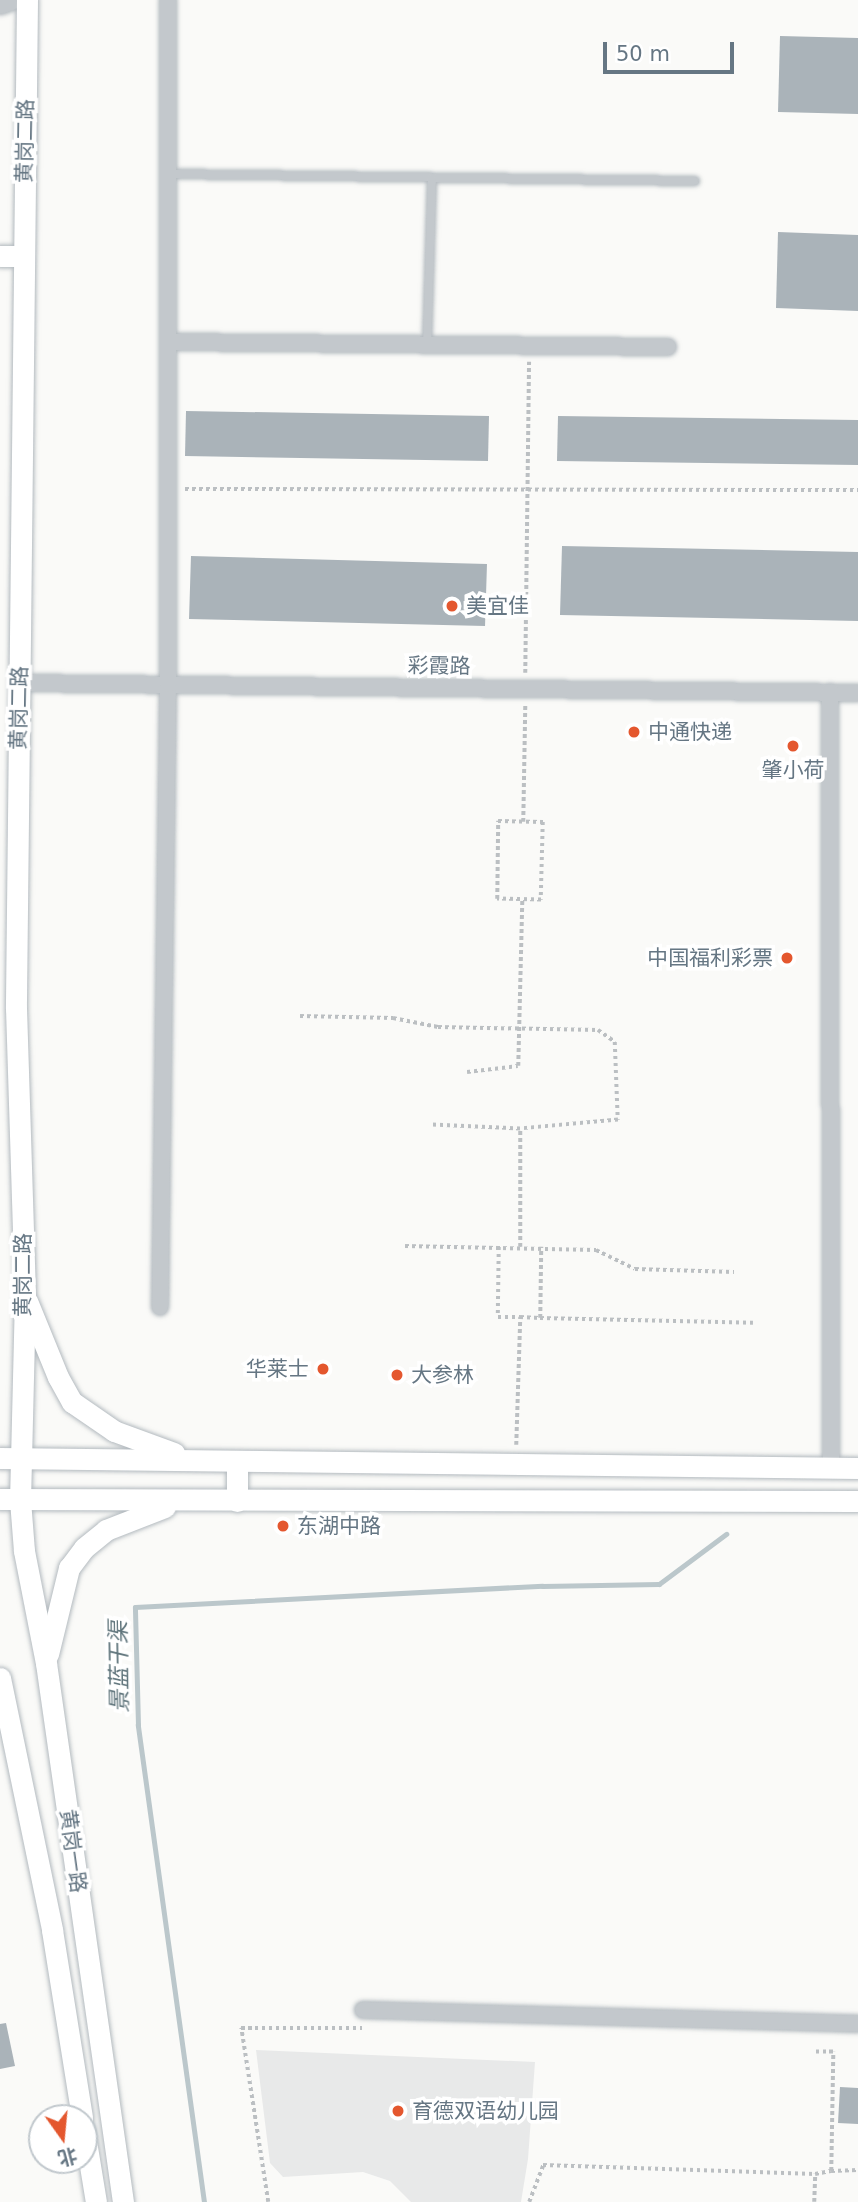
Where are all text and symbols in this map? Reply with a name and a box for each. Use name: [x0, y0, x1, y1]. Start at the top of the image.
scale bar: [606, 28, 737, 72]
text: 50 m: [616, 42, 670, 66]
street label: 黄岗二路: [12, 99, 38, 183]
place label: 美宜佳: [466, 593, 529, 619]
marker: 美宜佳: [444, 598, 460, 614]
street label: 彩霞路: [407, 653, 471, 679]
street label: 黄岗二路: [6, 666, 32, 750]
place label: 中通快递: [648, 719, 732, 745]
marker: 中通快递: [626, 724, 642, 740]
marker: 肇小荷: [785, 738, 801, 754]
place label: 肇小荷: [762, 757, 824, 783]
place label: 中国福利彩票: [647, 945, 773, 971]
marker: 中国福利彩票: [779, 950, 795, 966]
street label: 黄岗二路: [10, 1233, 36, 1317]
place label: 华莱士: [246, 1356, 309, 1382]
marker: 华莱士: [315, 1361, 331, 1377]
place label: 大参林: [411, 1362, 474, 1388]
marker: 大参林: [389, 1367, 405, 1383]
place label: 东湖中路: [297, 1513, 381, 1539]
marker: 东湖中路: [275, 1518, 291, 1534]
water label: 景蓝干渠: [104, 1621, 134, 1713]
street label: 黄岗一路: [55, 1808, 91, 1894]
place label: 育德双语幼儿园: [412, 2098, 559, 2124]
marker: 育德双语幼儿园: [390, 2103, 406, 2119]
north arrow: [28, 2104, 98, 2174]
text: 北: [56, 2144, 80, 2170]

